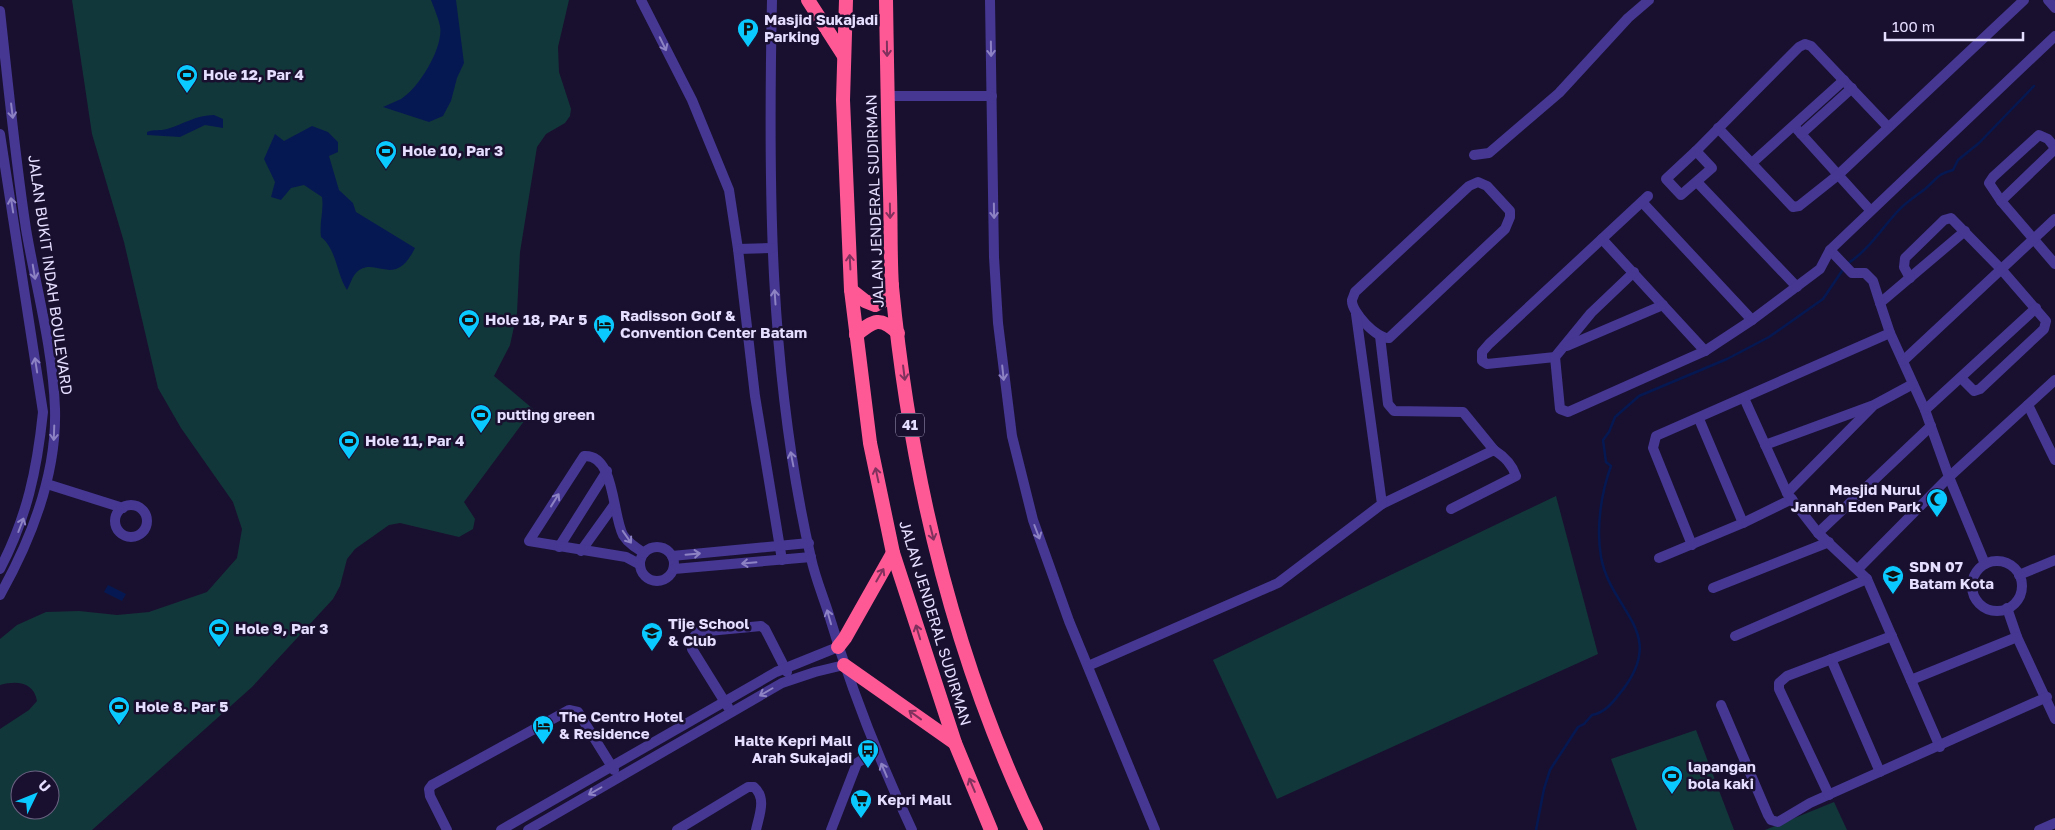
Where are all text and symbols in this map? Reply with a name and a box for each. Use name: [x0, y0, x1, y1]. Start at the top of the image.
place label: Masjid Sukajadi Parking: [764, 10, 878, 45]
scale bar: [1885, 10, 2022, 42]
parking icon: Masjid Sukajadi Parking: [736, 17, 760, 48]
text: 100 m: [1892, 17, 1935, 35]
one-way arrow: [659, 36, 668, 51]
one-way arrow: [882, 40, 892, 56]
one-way arrow: [987, 40, 996, 56]
sports icon: Hole 12, Par 4: [175, 63, 199, 94]
place label: Hole 12, Par 4: [203, 65, 304, 83]
street label: JALAN JENDERAL SUDIRMAN: [861, 94, 887, 308]
one-way arrow: [7, 103, 17, 119]
sports icon: Hole 10, Par 3: [374, 139, 398, 170]
place label: Hole 10, Par 3: [402, 141, 503, 159]
street label: JALAN BUKIT INDAH BOULEVARD: [25, 154, 77, 396]
one-way arrow: [6, 197, 16, 213]
one-way arrow: [886, 203, 895, 219]
one-way arrow: [989, 203, 998, 219]
one-way arrow: [845, 254, 855, 270]
one-way arrow: [30, 264, 40, 280]
one-way arrow: [771, 290, 780, 306]
place label: Radisson Golf & Convention Center Batam: [620, 306, 807, 341]
sports icon: Hole 18, PAr 5: [457, 308, 481, 339]
place label: Hole 18, PAr 5: [485, 310, 587, 328]
hotel icon: Radisson Golf & Convention Center Batam: [592, 313, 616, 344]
one-way arrow: [31, 358, 41, 374]
one-way arrow: [899, 365, 909, 381]
one-way arrow: [998, 365, 1008, 381]
sports icon: putting green: [469, 403, 493, 434]
place label: putting green: [497, 405, 595, 423]
road number: 41: [896, 414, 924, 436]
one-way arrow: [49, 425, 58, 441]
sports icon: Hole 11, Par 4: [337, 429, 361, 460]
place label: Hole 11, Par 4: [365, 431, 464, 449]
one-way arrow: [787, 451, 796, 467]
one-way arrow: [872, 467, 881, 483]
place label: Masjid Nurul Jannah Eden Park: [1791, 480, 1921, 515]
mosque icon: Masjid Nurul Jannah Eden Park: [1925, 487, 1949, 518]
one-way arrow: [551, 494, 561, 508]
one-way arrow: [17, 517, 26, 533]
street label: JALAN JENDERAL SUDIRMAN: [896, 518, 976, 727]
one-way arrow: [928, 524, 937, 540]
one-way arrow: [1033, 524, 1042, 539]
one-way arrow: [622, 530, 632, 544]
one-way arrow: [685, 549, 701, 559]
place label: SDN 07 Batam Kota: [1909, 557, 1994, 592]
one-way arrow: [741, 558, 757, 567]
school or university icon: SDN 07 Batam Kota: [1881, 564, 1905, 595]
one-way arrow: [875, 569, 885, 583]
one-way arrow: [824, 609, 834, 625]
place label: Tije School & Club: [668, 614, 749, 649]
sports icon: Hole 9, Par 3: [207, 617, 231, 648]
place label: Hole 9, Par 3: [235, 619, 328, 637]
school or university icon: Tije School & Club: [640, 621, 664, 652]
one-way arrow: [913, 625, 922, 640]
one-way arrow: [758, 687, 773, 697]
sports icon: Hole 8. Par 5: [107, 695, 131, 726]
place label: Hole 8. Par 5: [135, 697, 228, 715]
place label: The Centro Hotel & Residence: [559, 707, 684, 742]
one-way arrow: [908, 710, 922, 720]
hotel icon: The Centro Hotel & Residence: [531, 714, 555, 745]
place label: Halte Kepri Mall Arah Sukajadi: [734, 731, 852, 766]
bus stop icon: Halte Kepri Mall Arah Sukajadi: [856, 738, 880, 769]
place label: lapangan bola kaki: [1688, 757, 1756, 792]
one-way arrow: [879, 763, 888, 778]
sports icon: lapangan bola kaki: [1660, 764, 1684, 795]
north arrow: [10, 770, 60, 820]
text: U: [35, 776, 55, 795]
one-way arrow: [967, 778, 977, 793]
one-way arrow: [587, 786, 602, 796]
supermarket icon: Kepri Mall: [849, 788, 873, 819]
place label: Kepri Mall: [877, 790, 951, 808]

